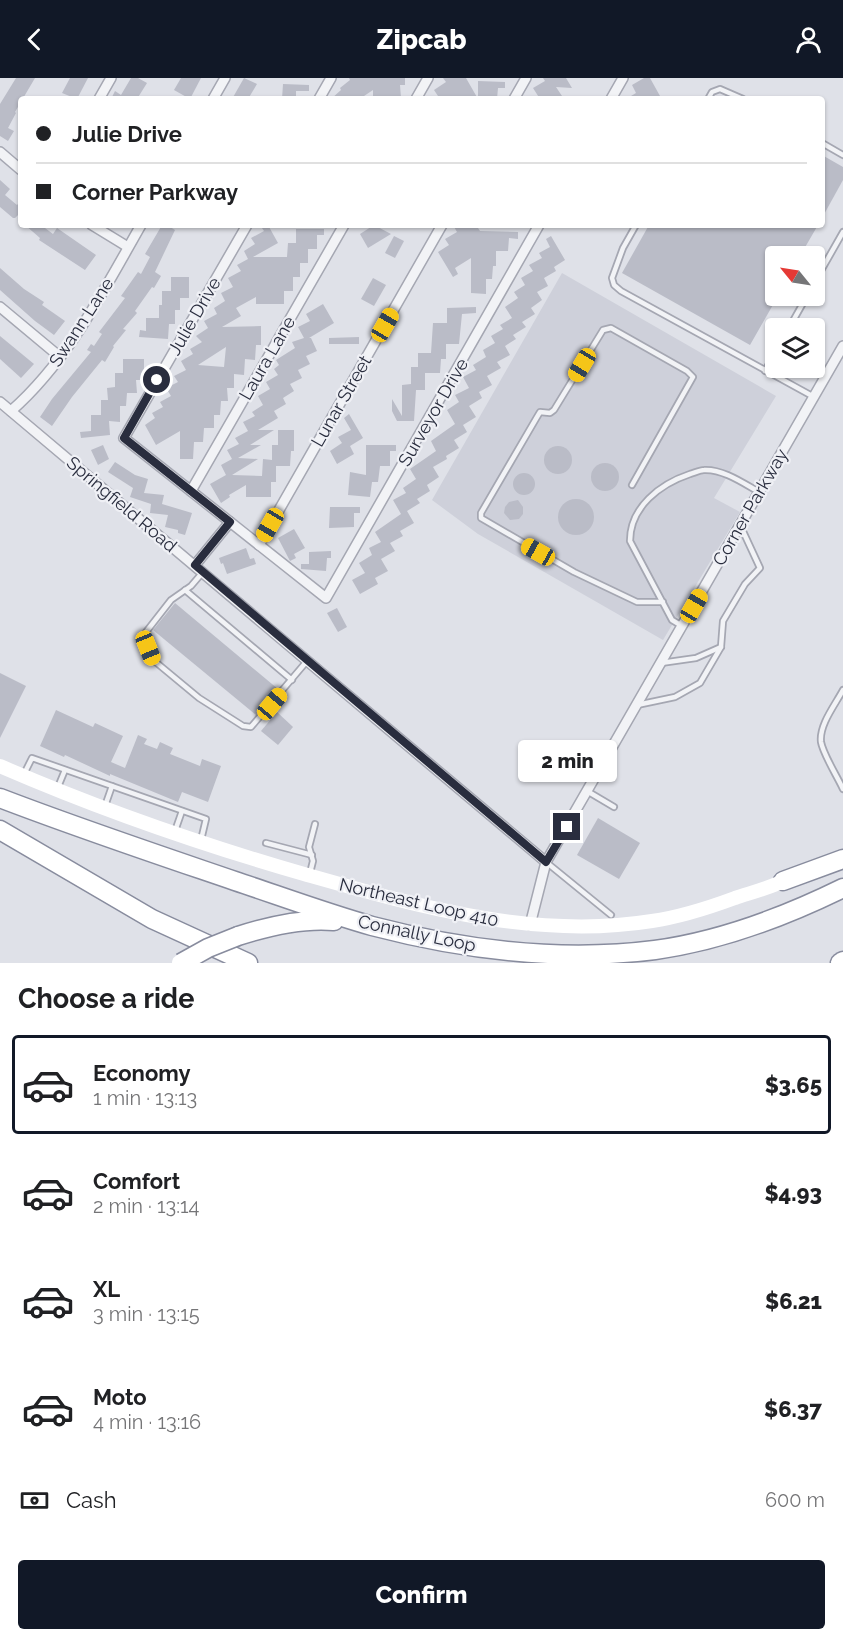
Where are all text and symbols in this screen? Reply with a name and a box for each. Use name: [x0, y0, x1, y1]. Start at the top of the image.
icon: back: [18, 23, 51, 56]
icon: person: [792, 23, 825, 56]
text: Zipcab: [377, 24, 466, 55]
text: Julie Drive: [72, 121, 182, 147]
text: Corner Parkway: [72, 179, 238, 205]
north arrow: [765, 246, 825, 306]
map controls: [765, 246, 825, 378]
street label: Swann Lane: [44, 273, 118, 370]
street label: Julie Drive: [163, 273, 225, 359]
car: [368, 305, 402, 345]
street label: Laura Lane: [235, 312, 300, 404]
button: layers: [765, 318, 825, 378]
car: [565, 345, 599, 385]
street label: Lunar Street: [306, 352, 376, 450]
street label: Surveyor Drive: [394, 354, 473, 470]
route start: [143, 366, 170, 393]
street label: Corner Parkway: [708, 445, 792, 569]
street label: Springfield Road: [63, 452, 181, 556]
car: [253, 505, 287, 545]
car: [518, 535, 558, 569]
car: [677, 586, 711, 626]
car: [133, 628, 163, 668]
car: [254, 684, 290, 724]
callout: 2 min: [518, 740, 616, 782]
text: 2 min: [541, 749, 594, 773]
route end: [553, 813, 580, 840]
street label: Northeast Loop 410: [337, 873, 501, 931]
street label: Connally Loop: [356, 910, 478, 956]
text: Choose a ride: [18, 983, 194, 1014]
icon: car: [21, 1058, 75, 1112]
text: Economy: [93, 1060, 191, 1086]
text: $3.65: [765, 1072, 822, 1098]
text: 1 min · 13:13: [93, 1086, 197, 1110]
icon: car: [21, 1166, 75, 1220]
text: Comfort: [93, 1168, 180, 1194]
text: $4.93: [764, 1180, 822, 1206]
text: 2 min · 13:14: [93, 1194, 199, 1218]
icon: car: [21, 1274, 75, 1328]
text: XL: [93, 1276, 120, 1302]
text: $6.21: [765, 1288, 822, 1314]
text: 3 min · 13:15: [93, 1302, 200, 1326]
icon: car: [21, 1382, 75, 1436]
text: Moto: [93, 1384, 147, 1410]
text: $6.37: [764, 1396, 822, 1422]
text: 4 min · 13:16: [93, 1410, 201, 1434]
icon: cash: [18, 1484, 51, 1517]
text: Cash: [66, 1487, 117, 1513]
text: 600 m: [765, 1488, 825, 1512]
button: Confirm: [18, 1560, 825, 1629]

